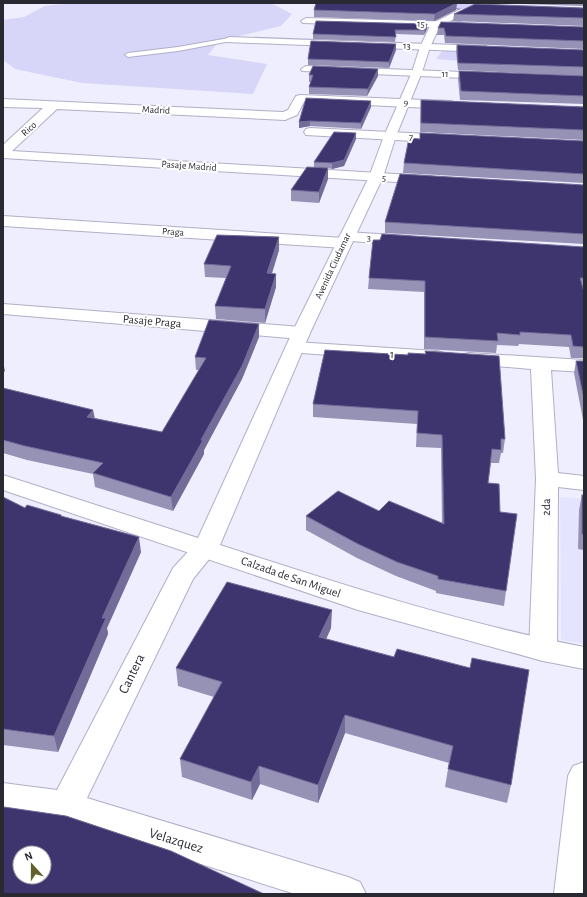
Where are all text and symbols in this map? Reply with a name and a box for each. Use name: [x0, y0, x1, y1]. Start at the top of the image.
street label: 15: [417, 19, 425, 29]
street label: 13: [403, 41, 411, 51]
street label: 11: [441, 69, 449, 79]
street label: 9: [403, 98, 409, 108]
street label: Madrid: [142, 104, 170, 116]
street label: Rico: [19, 120, 39, 138]
street label: 7: [409, 132, 413, 142]
street label: Pasaje Madrid: [161, 159, 217, 173]
street label: 5: [382, 173, 386, 183]
street label: Praga: [162, 226, 185, 238]
street label: Avenida Ciudamar: [313, 231, 353, 301]
street label: 3: [367, 233, 371, 243]
street label: Pasaje Praga: [122, 312, 182, 331]
street label: 1: [390, 348, 394, 360]
street label: 2da: [540, 498, 552, 516]
street label: Calzada de San Miguel: [240, 554, 342, 600]
street label: Cantera: [116, 651, 148, 696]
street label: Velazquez: [147, 826, 205, 856]
north arrow: [12, 845, 52, 885]
text: N: [23, 850, 34, 863]

